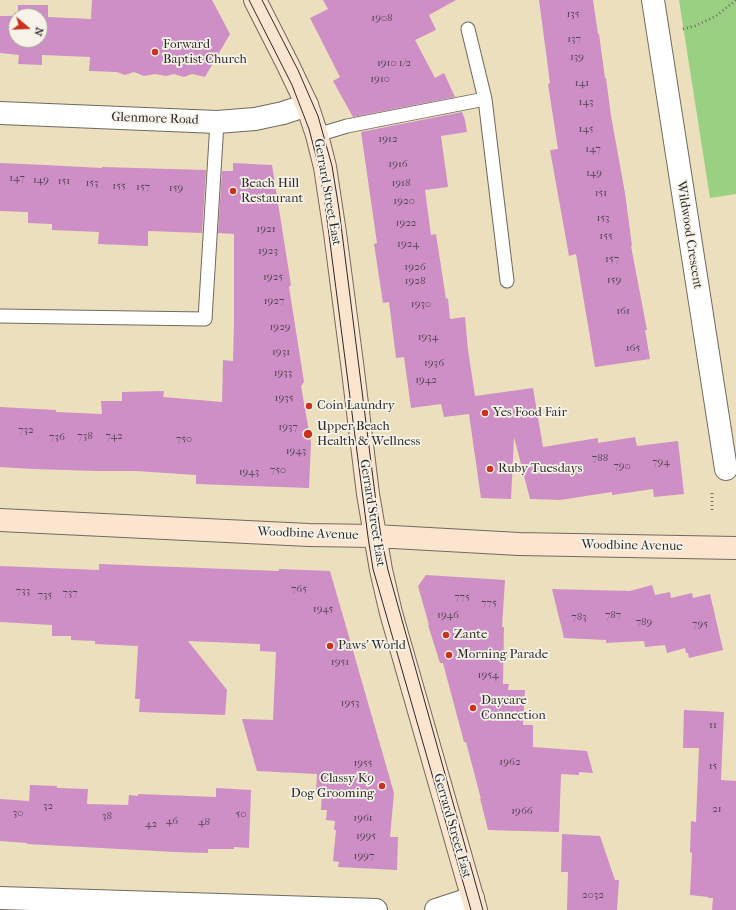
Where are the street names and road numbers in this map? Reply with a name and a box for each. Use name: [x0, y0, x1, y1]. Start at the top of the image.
street label: Glenmore Road: [111, 110, 199, 128]
street label: Gerrard Street East: [310, 137, 344, 247]
street label: Wildwood Crescent: [673, 180, 705, 290]
street label: Gerrard Street East: [356, 458, 388, 568]
street label: Woodbine Avenue: [257, 524, 359, 544]
street label: Woodbine Avenue: [581, 537, 683, 555]
street label: Gerrard Street East: [430, 772, 474, 880]

